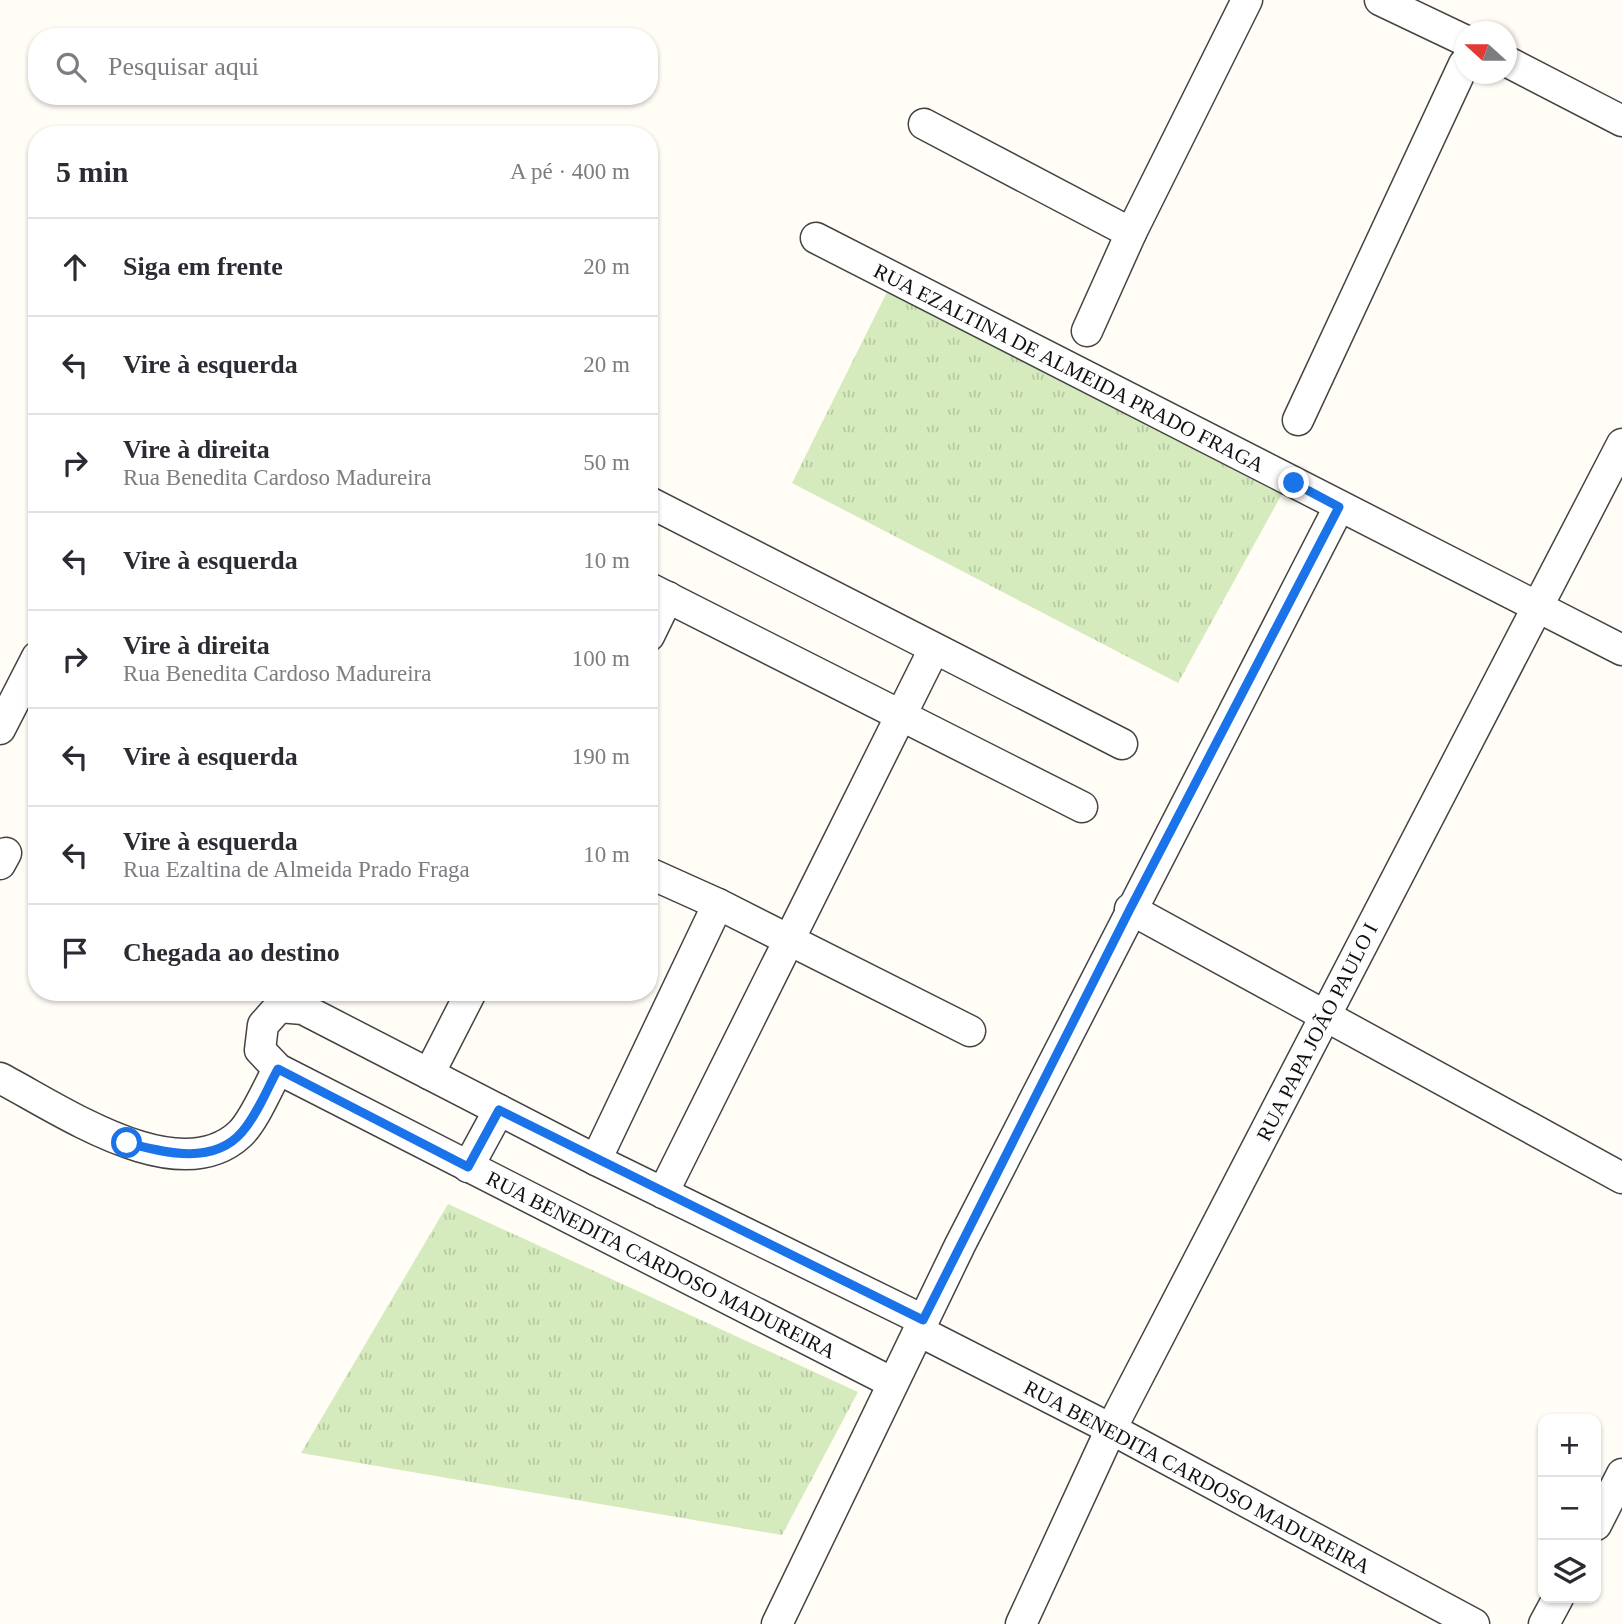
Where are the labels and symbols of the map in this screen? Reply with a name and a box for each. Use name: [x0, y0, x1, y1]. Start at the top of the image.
north arrow: [1454, 21, 1517, 84]
street label: RUA EZALTINA DE ALMEIDA PRADO FRAGA: [870, 259, 1269, 478]
route end: [1278, 467, 1309, 498]
street label: RUA PAPA JOÃO PAULO I: [1251, 919, 1383, 1145]
route start: [111, 1127, 142, 1158]
street label: RUA BENEDITA CARDOSO MADUREIRA: [482, 1166, 840, 1364]
street label: RUA BENEDITA CARDOSO MADUREIRA: [1020, 1375, 1375, 1579]

